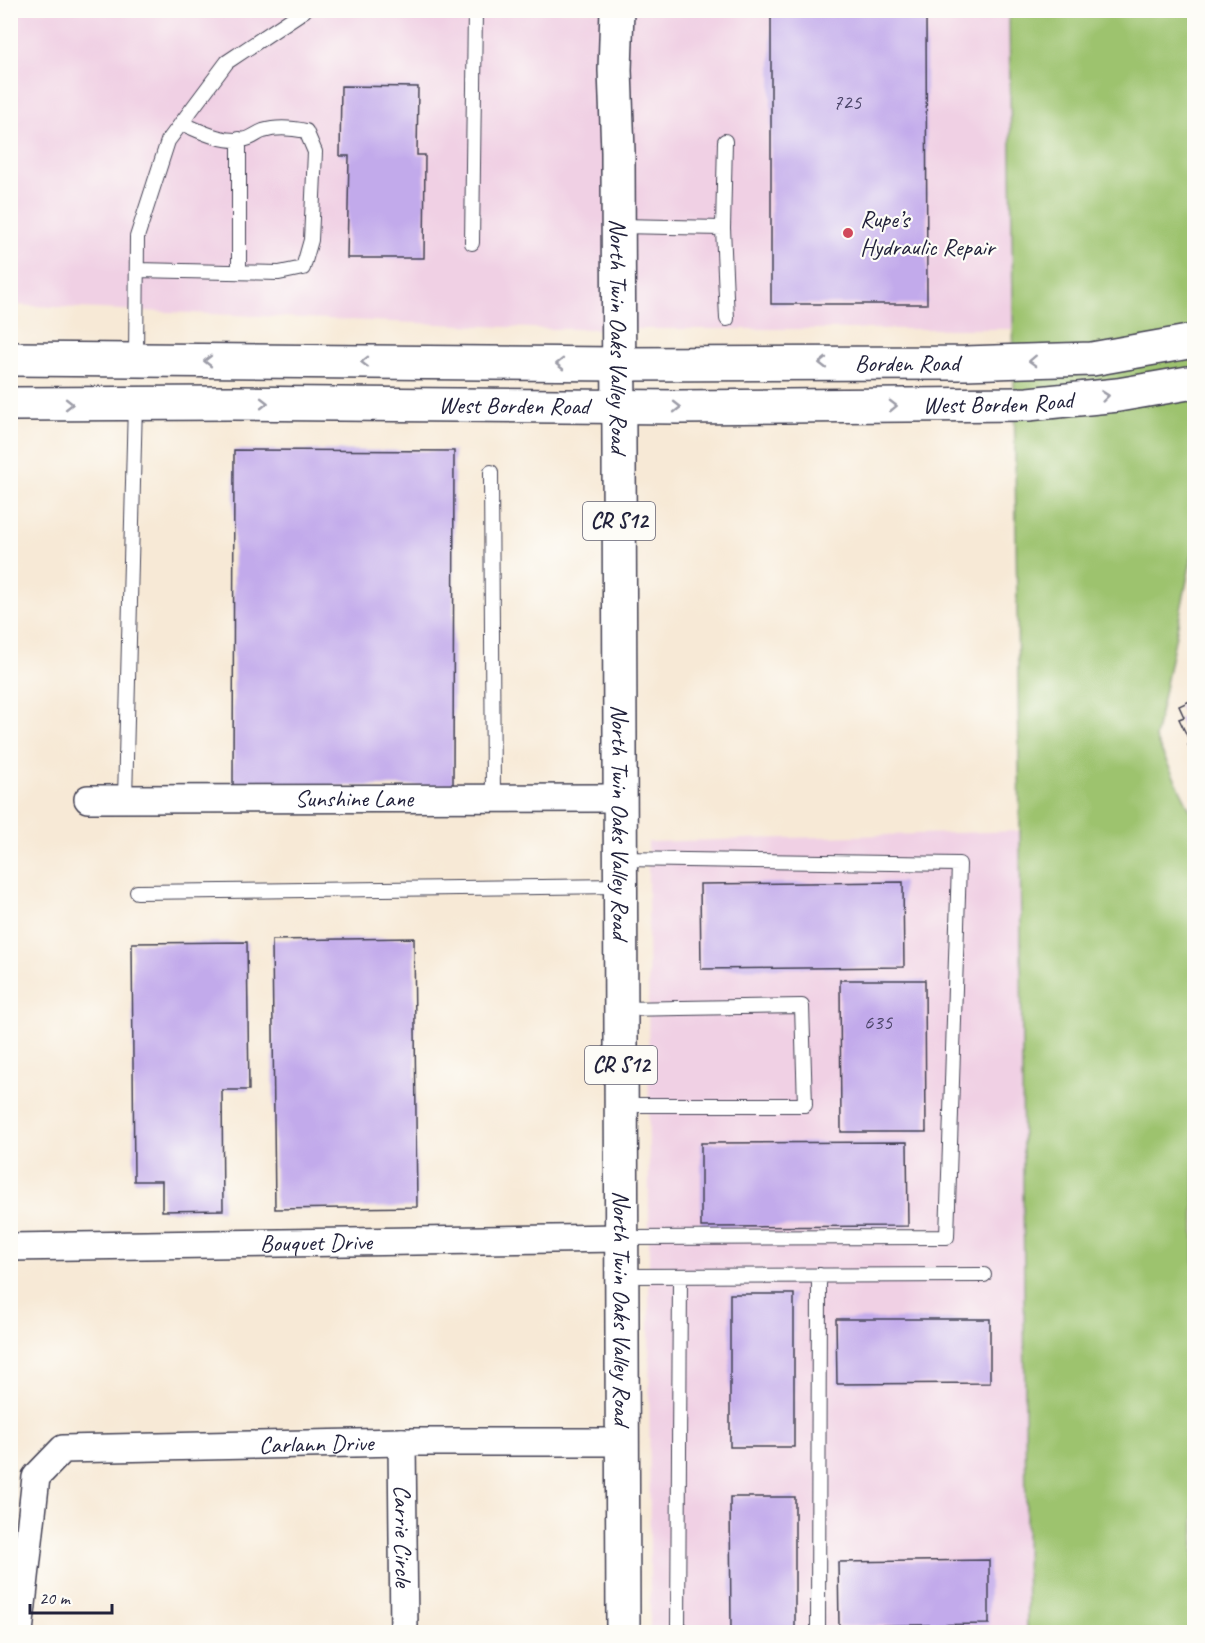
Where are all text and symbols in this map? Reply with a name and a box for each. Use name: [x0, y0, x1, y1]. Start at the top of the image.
house number: 725: [833, 89, 863, 115]
place label: Rupe’s Hydraulic Repair: [860, 204, 997, 262]
street label: North Twin Oaks Valley Road: [603, 219, 634, 457]
marker: Rupe’s Hydraulic Repair: [841, 226, 855, 240]
street label: Borden Road: [855, 348, 963, 378]
one-way arrow: [203, 355, 212, 367]
one-way arrow: [1028, 355, 1037, 367]
one-way arrow: [360, 356, 369, 368]
one-way arrow: [818, 357, 827, 369]
one-way arrow: [555, 358, 564, 370]
street label: West Borden Road: [922, 384, 1078, 420]
street label: West Borden Road: [438, 390, 593, 421]
one-way arrow: [1101, 390, 1110, 403]
one-way arrow: [259, 397, 268, 409]
one-way arrow: [64, 398, 73, 410]
one-way arrow: [889, 399, 898, 412]
one-way arrow: [673, 401, 682, 413]
road number: CR S12: [583, 502, 655, 540]
street label: North Twin Oaks Valley Road: [605, 705, 636, 943]
street label: Sunshine Lane: [295, 783, 415, 814]
house number: 635: [864, 1009, 894, 1035]
road number: CR S12: [585, 1046, 657, 1084]
street label: North Twin Oaks Valley Road: [607, 1191, 637, 1429]
street label: Bouquet Drive: [260, 1227, 374, 1258]
street label: Carlann Drive: [259, 1428, 376, 1460]
street label: Carrie Circle: [387, 1485, 419, 1589]
scale bar: [30, 1577, 112, 1615]
text: 20 m: [39, 1587, 72, 1609]

